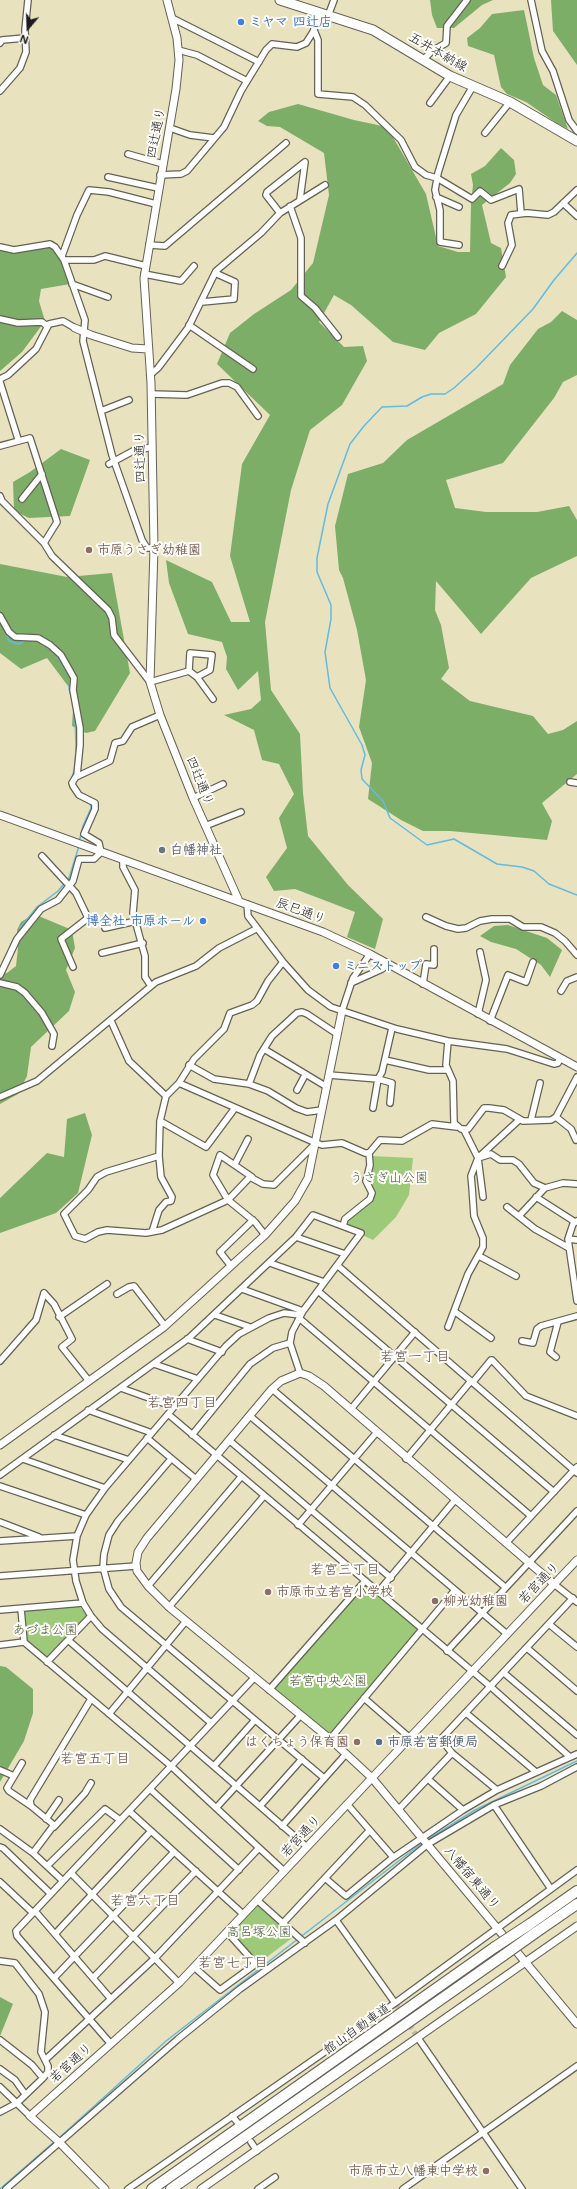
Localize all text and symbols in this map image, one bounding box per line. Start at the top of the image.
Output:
north arrow [8,8,48,48]
place label: ミヤマ 四辻店 [249,14,332,30]
marker: ミヤマ 四辻店 [236,17,246,27]
street label: 五井本納線 [406,29,470,75]
text: N [18,31,30,48]
street label: 四辻通り [143,106,169,160]
street label: 四辻通り [132,431,148,483]
place label: 市原うさぎ幼稚園 [97,542,201,558]
marker: 市原うさぎ幼稚園 [84,545,94,555]
street label: 四辻通り [183,754,217,808]
place label: 白幡神社 [170,842,222,858]
marker: 白幡神社 [157,845,167,855]
street label: 辰巳通り [274,895,328,927]
place label: 博全社 市原ホール [86,913,195,929]
marker: 博全社 市原ホール [198,916,208,926]
place label: ミニストップ [344,958,422,974]
marker: ミニストップ [331,961,341,971]
park label: うさぎ山公園 [350,1170,428,1186]
district label: 若宮一丁目 [380,1349,450,1365]
district label: 若宮四丁目 [147,1395,217,1411]
street label: 若宮通り [515,1559,563,1607]
district label: 若宮三丁目 [310,1562,380,1578]
place label: 市原市立若宮小学校 [276,1584,393,1600]
marker: 市原市立若宮小学校 [263,1587,273,1597]
place label: 柳光幼稚園 [443,1593,508,1609]
marker: 柳光幼稚園 [430,1596,440,1606]
park label: あづま公園 [13,1622,77,1638]
park label: 若宮中央公園 [289,1673,367,1689]
place label: はくちょう保育園 [245,1734,349,1750]
place label: 市原若宮郵便局 [387,1734,478,1750]
marker: はくちょう保育園 [352,1737,362,1747]
marker: 市原若宮郵便局 [374,1737,384,1747]
district label: 若宮五丁目 [60,1751,130,1767]
street label: 若宮通り [278,1812,324,1860]
street label: 八幡宿東通り [441,1843,503,1913]
district label: 若宮六丁目 [110,1893,180,1909]
park label: 高呂塚公園 [227,1924,291,1940]
district label: 若宮七丁目 [198,1955,268,1971]
street label: 館山自動車道 [321,2000,393,2058]
street label: 若宮通り [46,2040,96,2086]
place label: 市原市立八幡東中学校 [348,2163,478,2179]
marker: 市原市立八幡東中学校 [481,2166,491,2176]

